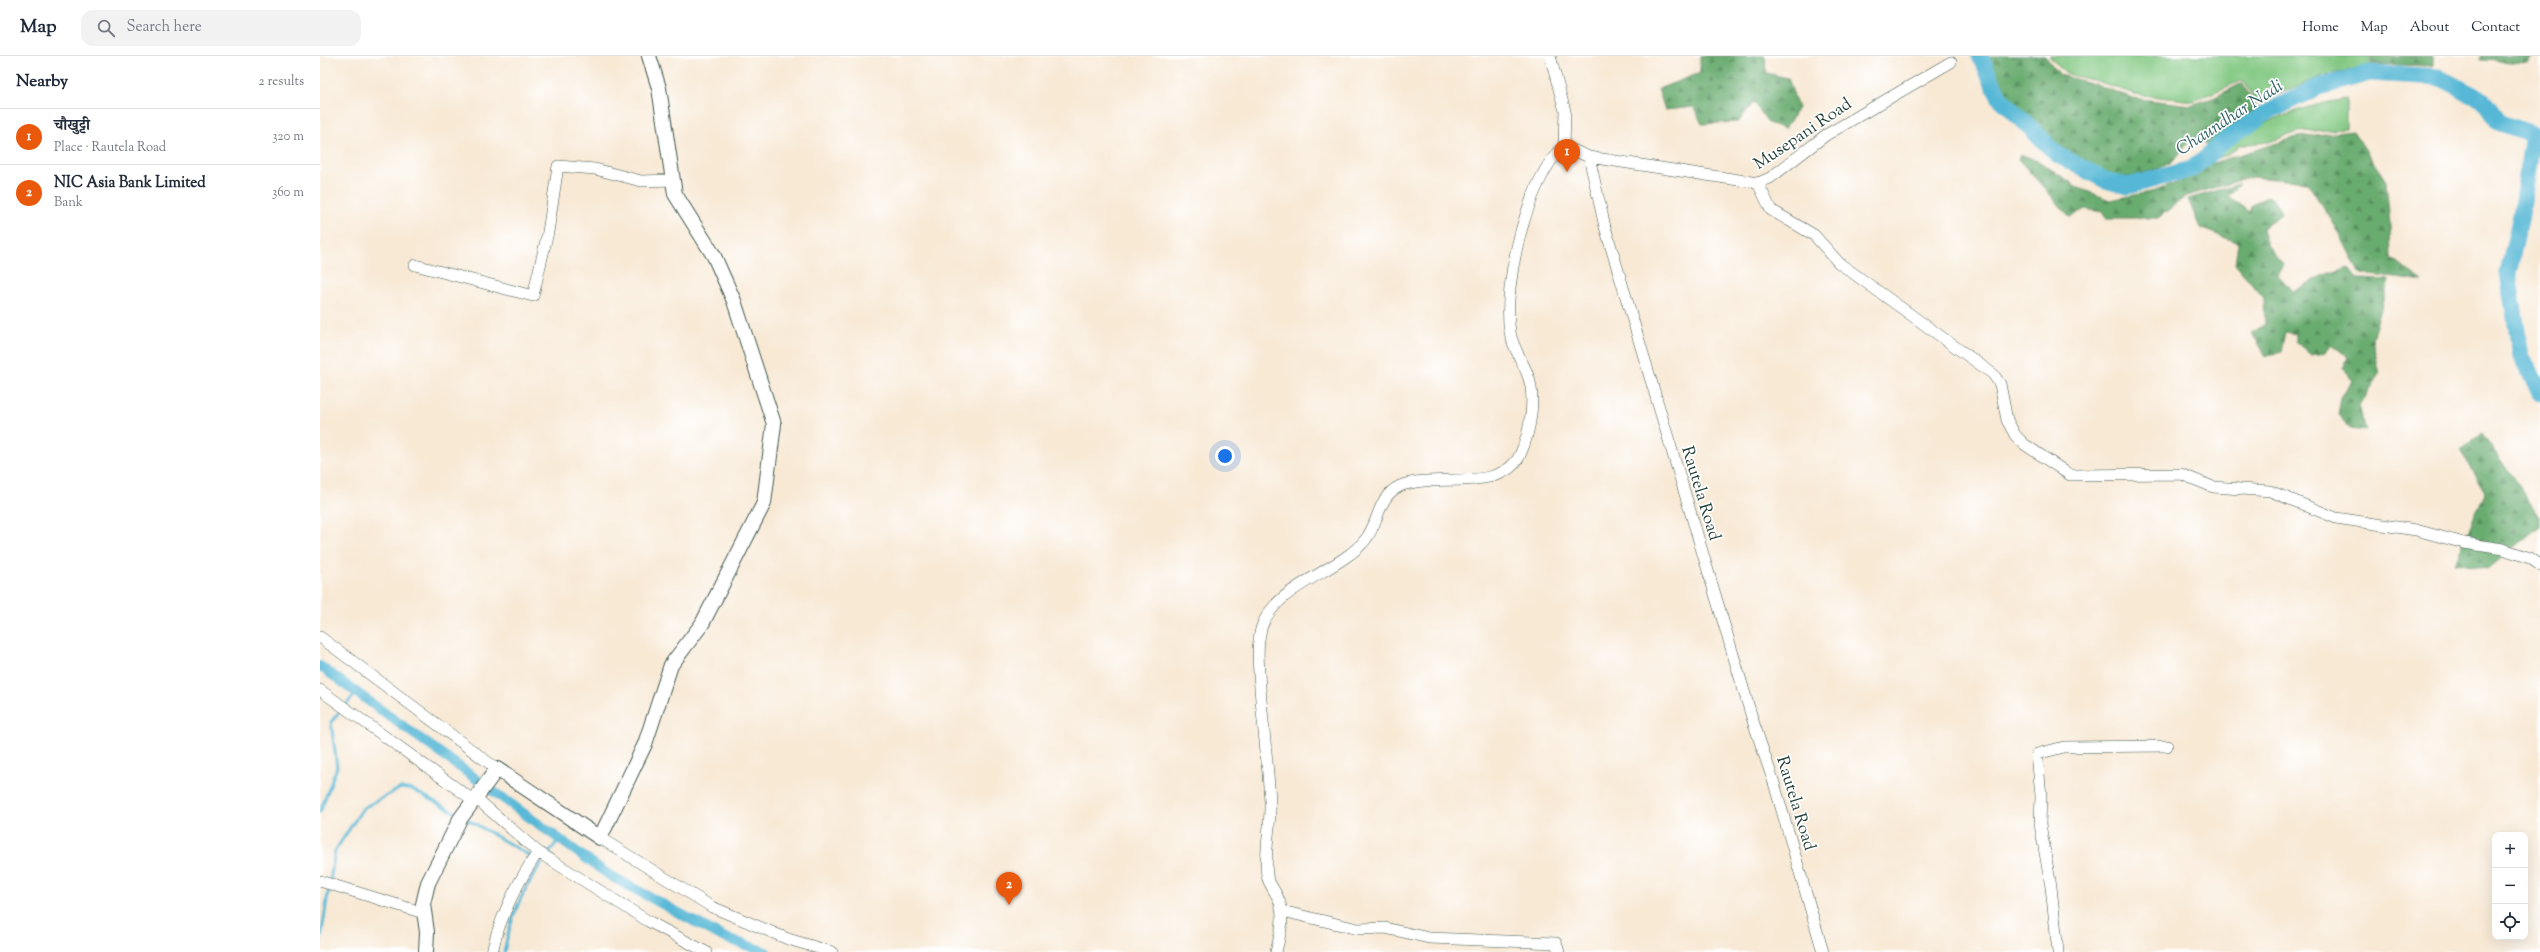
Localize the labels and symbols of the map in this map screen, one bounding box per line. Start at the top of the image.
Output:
water label: Chaundhar Nadi [2171,74,2289,163]
street label: Musepani Road [1749,93,1857,176]
pin: 1 [1554,139,1580,172]
street label: Rautela Road [1674,443,1726,544]
your location [1215,446,1235,466]
street label: Rautela Road [1769,753,1821,854]
pin: 2 [996,872,1022,905]

